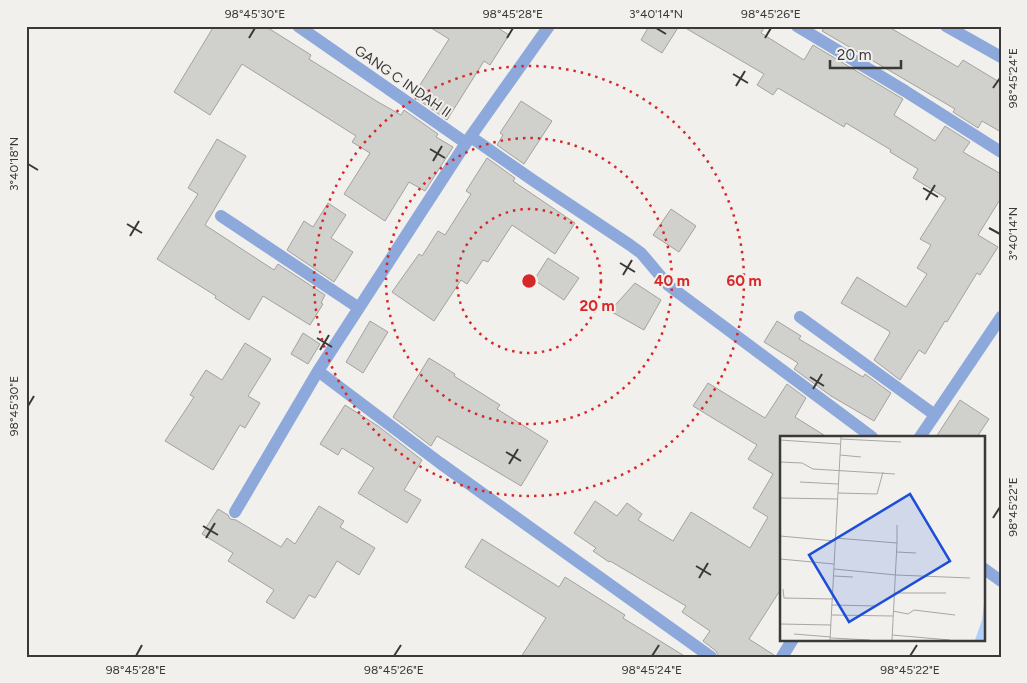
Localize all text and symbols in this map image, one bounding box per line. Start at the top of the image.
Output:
text: 98°45'30"E [225,7,285,21]
text: 98°45'28"E [483,7,543,21]
text: 3°40'14"N [629,7,683,21]
text: 98°45'26"E [741,7,801,21]
scale bar [830,38,901,70]
street label: GANG C INDAH II [351,42,454,121]
text: 20 m [837,46,871,64]
text: 98°45'24"E [1006,48,1020,108]
text: 3°40'18"N [7,137,21,191]
text: 3°40'14"N [1006,207,1020,261]
centre of rings [520,272,538,290]
text: 40 m [654,272,690,290]
text: 60 m [726,272,762,290]
text: 20 m [579,297,615,315]
text: 98°45'30"E [7,376,21,436]
inset map [780,436,984,640]
text: 98°45'22"E [1006,477,1020,537]
text: 98°45'28"E [106,663,166,677]
text: 98°45'26"E [364,663,424,677]
text: 98°45'24"E [622,663,682,677]
text: 98°45'22"E [880,663,940,677]

